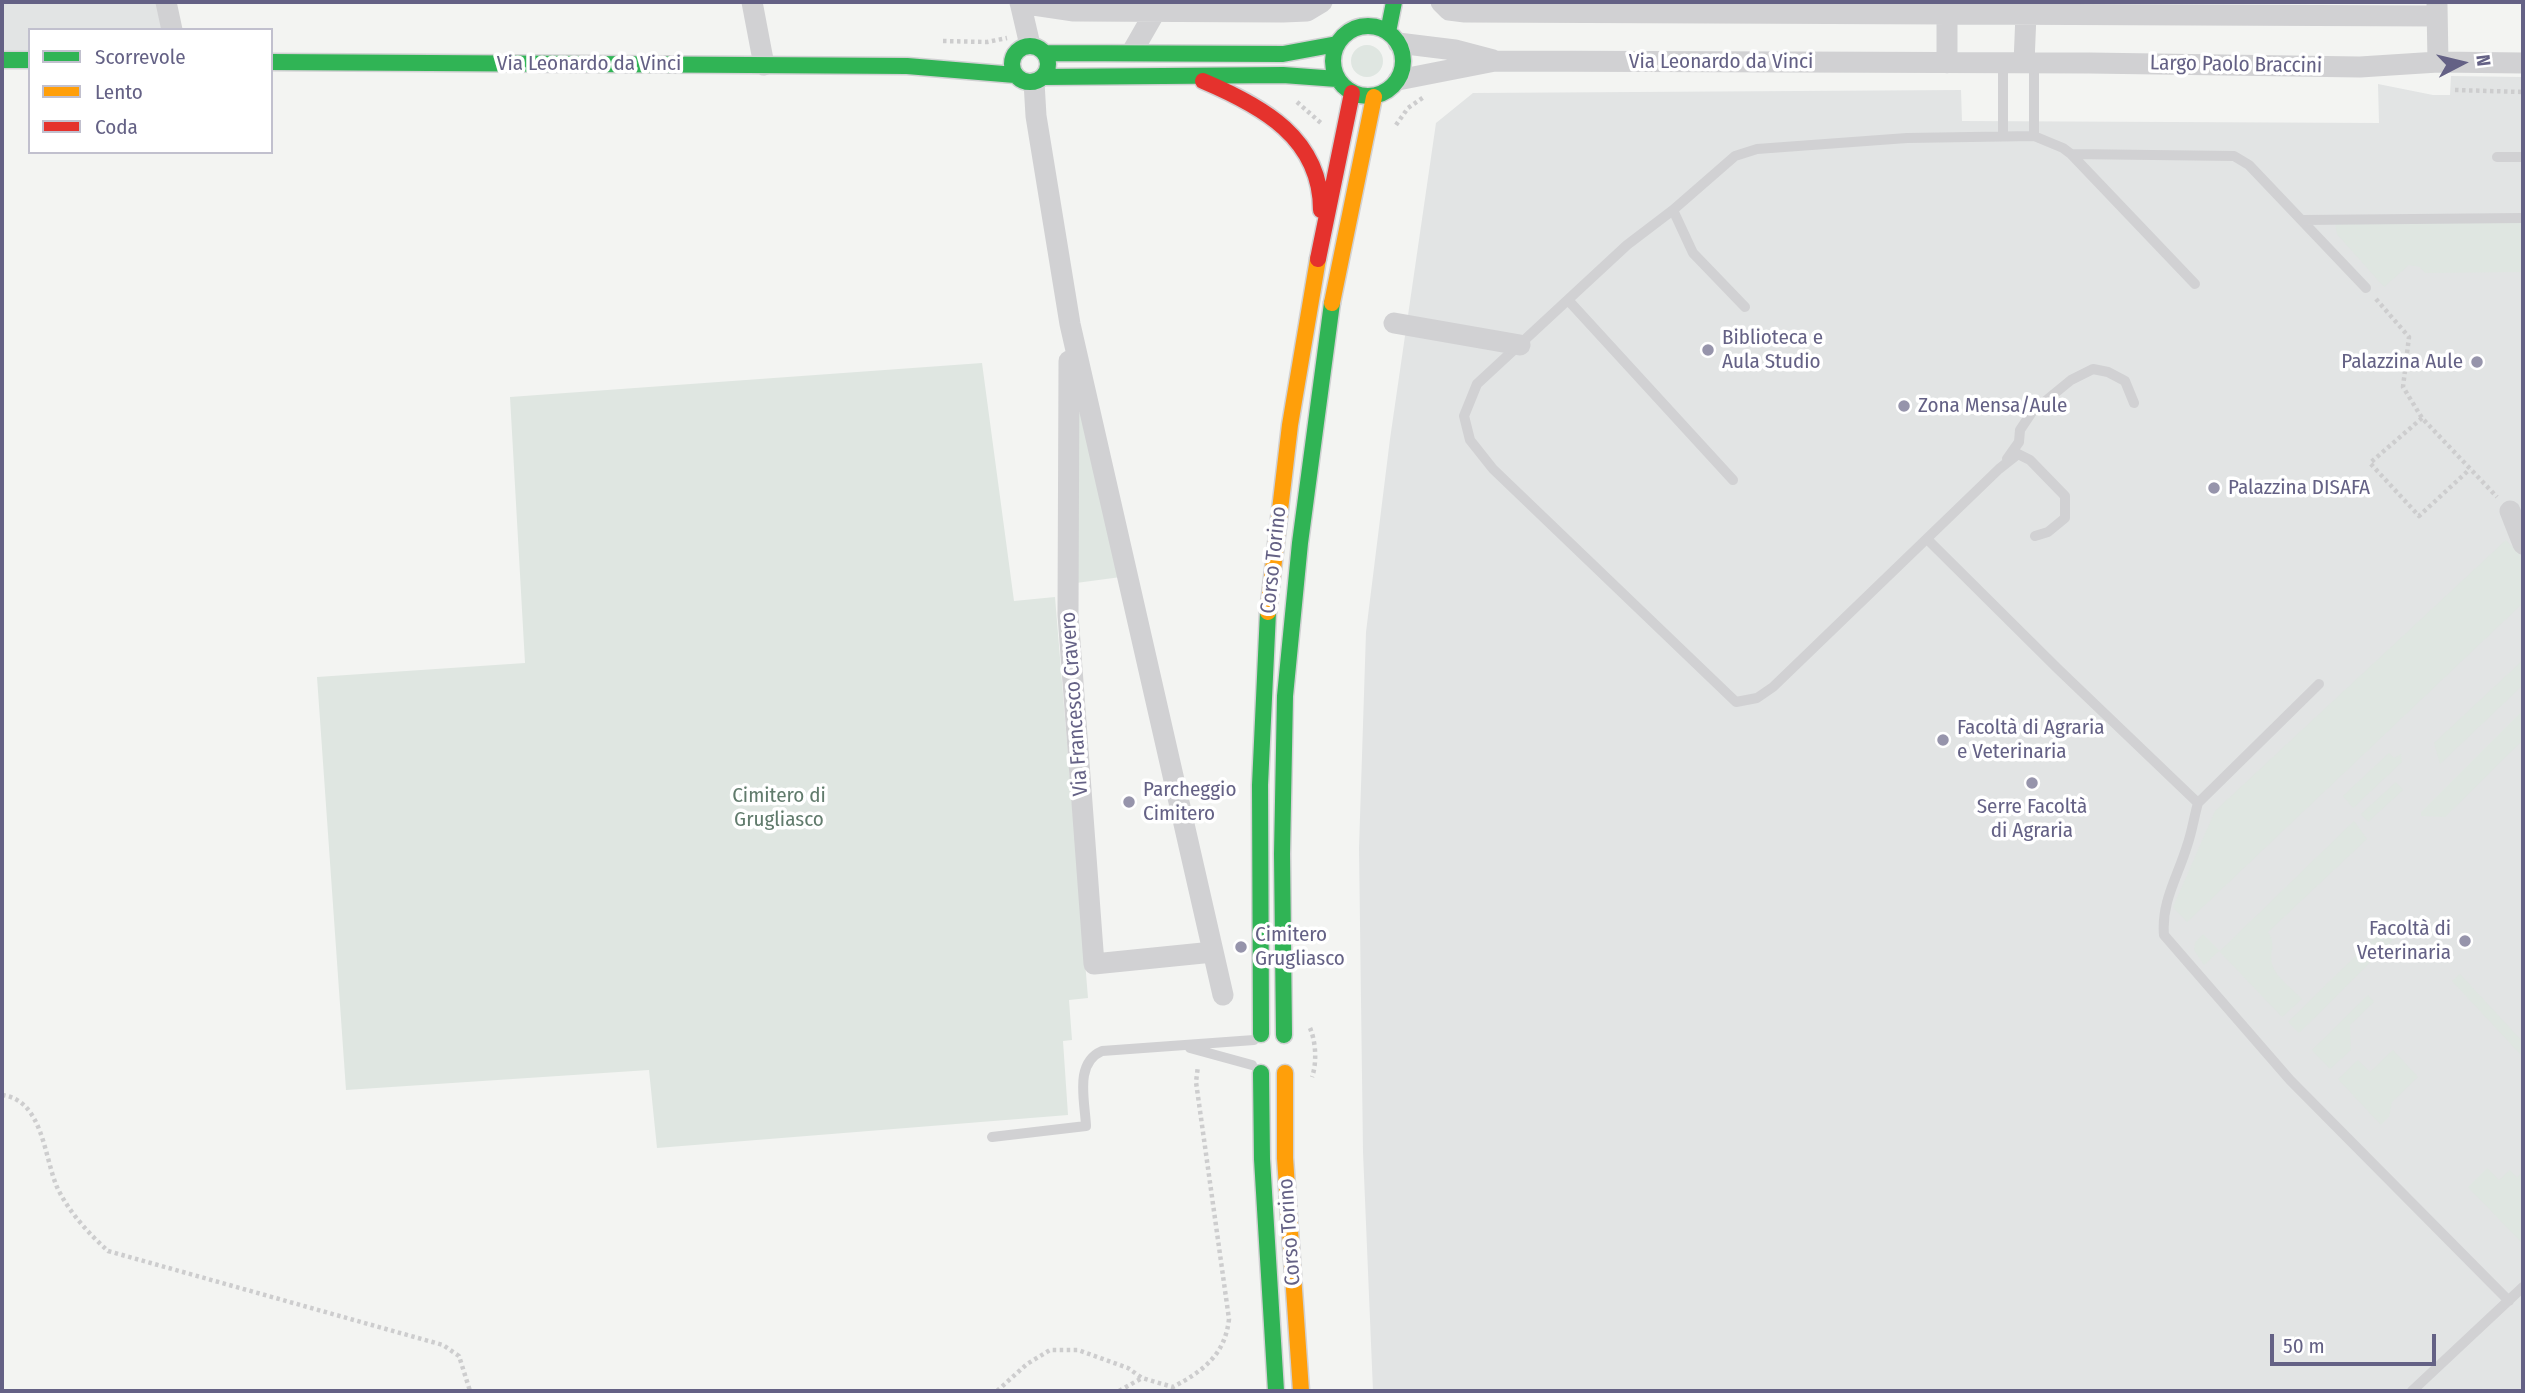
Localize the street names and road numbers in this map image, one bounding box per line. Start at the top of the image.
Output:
street label: Via Leonardo da Vinci [1629,49,1813,75]
street label: Via Leonardo da Vinci [497,51,681,77]
street label: Largo Paolo Braccini [2150,51,2322,79]
street label: Corso Torino [1256,505,1292,615]
street label: Via Francesco Cravero [1056,611,1094,797]
street label: Corso Torino [1274,1177,1306,1287]

